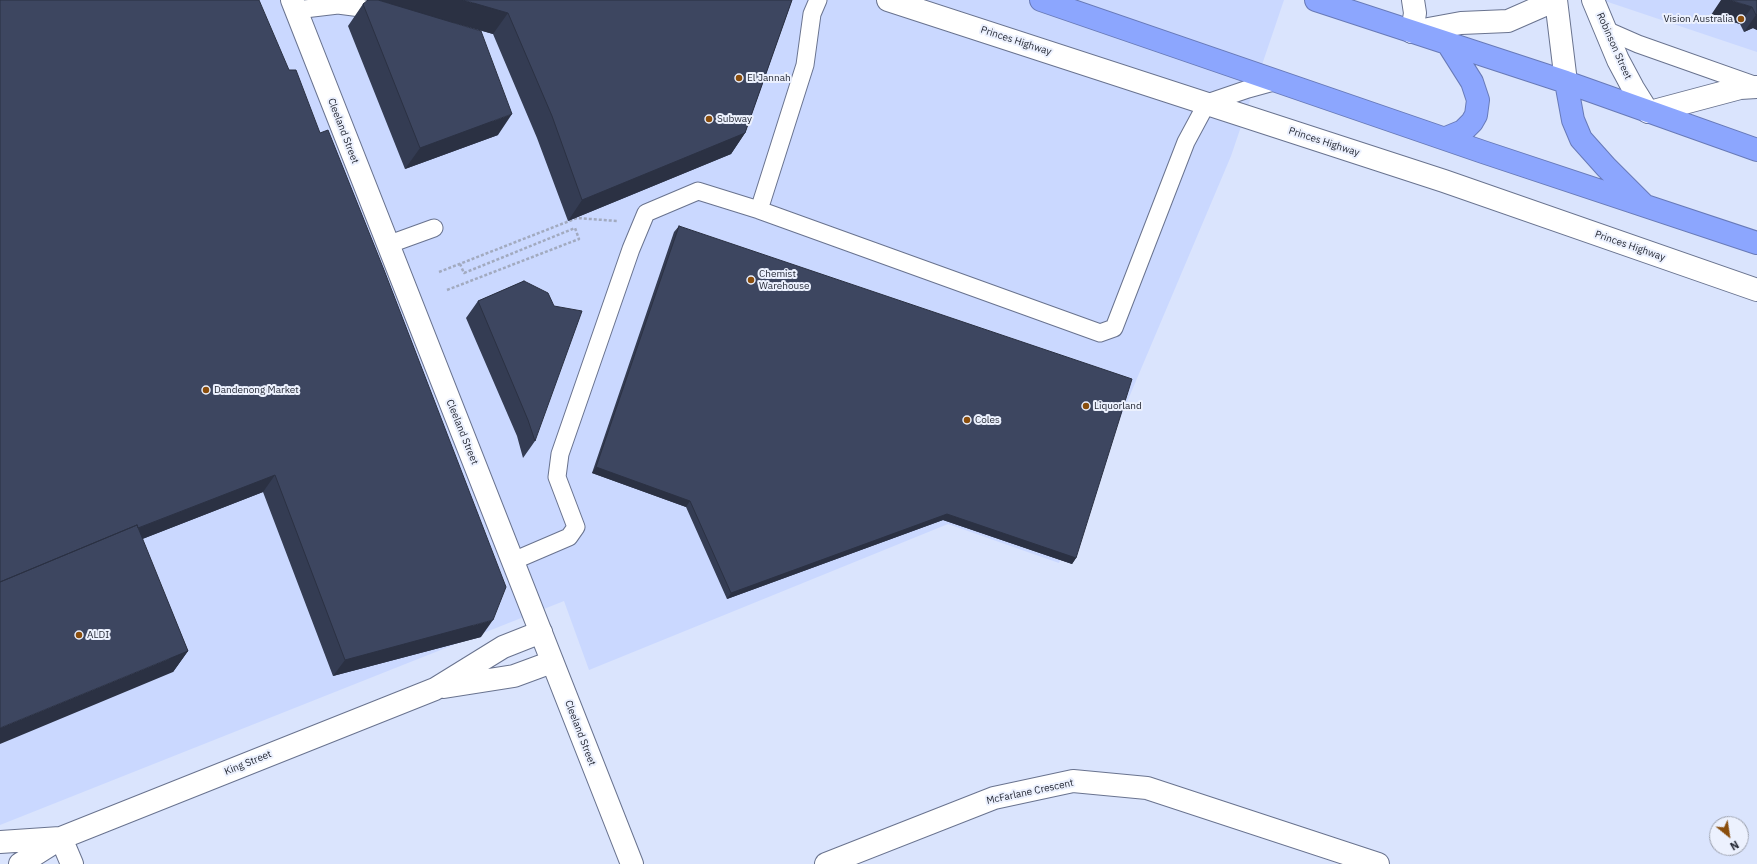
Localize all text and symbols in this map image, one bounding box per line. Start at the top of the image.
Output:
street label: Robinson Street [1594,11,1634,81]
place label: Vision Australia [1663,13,1733,25]
marker: Vision Australia [1736,14,1746,24]
street label: Princes Highway [979,24,1053,58]
place label: El Jannah [747,72,791,84]
marker: El Jannah [734,73,744,83]
street label: Cleeland Street [325,97,361,165]
place label: Subway [717,113,752,125]
marker: Subway [704,114,714,124]
street label: Princes Highway [1287,125,1361,159]
street label: Princes Highway [1593,228,1667,264]
place label: Chemist Warehouse [759,268,810,292]
marker: Chemist Warehouse [746,275,756,285]
place label: Dandenong Market [214,384,299,396]
marker: Dandenong Market [201,385,211,395]
street label: Cleeland Street [443,398,481,466]
place label: Liquorland [1094,400,1142,412]
marker: Liquorland [1081,401,1091,411]
place label: Coles [975,414,1000,426]
marker: Coles [962,415,972,425]
place label: ALDI [87,629,109,641]
marker: ALDI [74,630,84,640]
street label: Cleeland Street [562,699,598,767]
street label: King Street [223,748,273,778]
street label: McFarlane Crescent [985,777,1075,807]
north arrow [1709,816,1749,856]
text: N [1728,837,1741,854]

